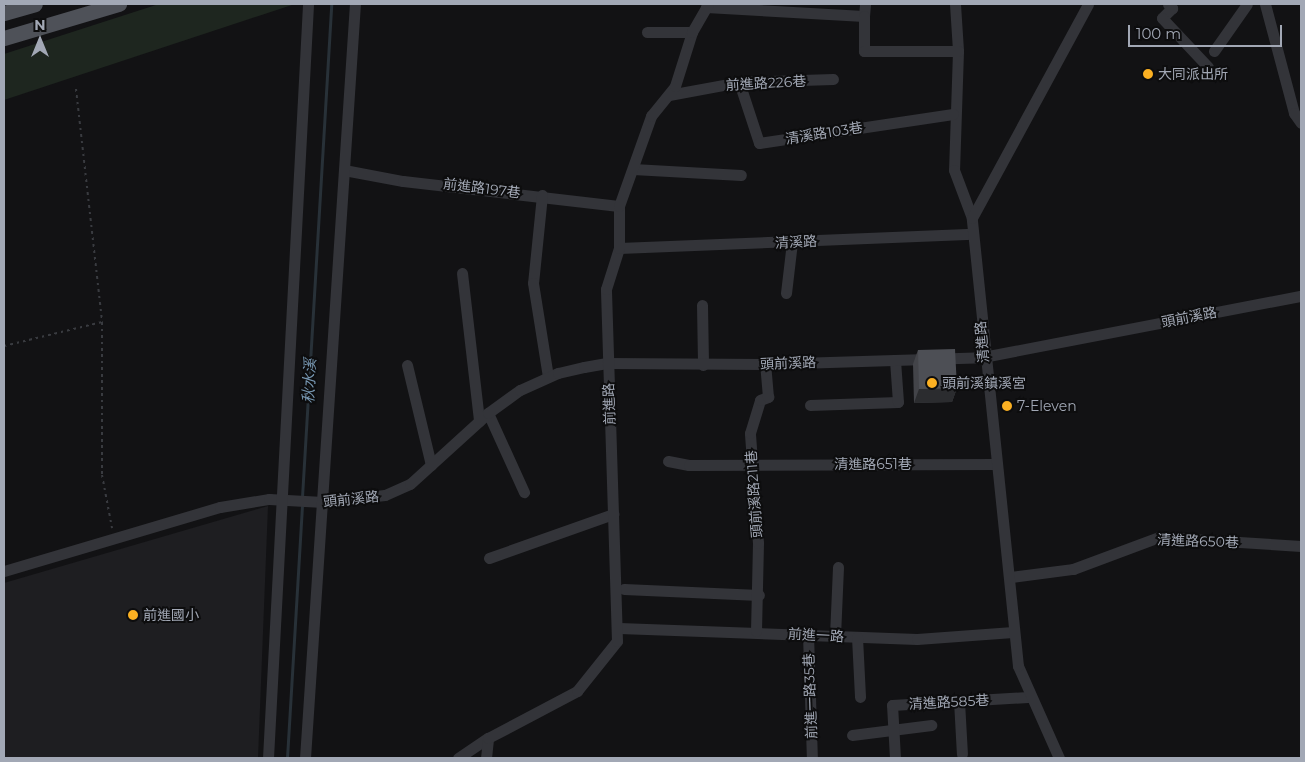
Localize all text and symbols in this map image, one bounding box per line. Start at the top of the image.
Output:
north arrow [15,15,65,65]
scale bar [1130,15,1284,47]
text: N [34,16,46,34]
text: 100 m [1136,24,1181,43]
place label: 大同派出所 [1158,66,1228,82]
marker: 大同派出所 [1142,68,1154,80]
street label: 前進路226巷 [725,73,807,93]
street label: 清溪路103巷 [784,119,864,147]
street label: 前進路197巷 [442,175,522,201]
street label: 清溪路 [775,233,817,251]
street label: 頭前溪路 [1160,303,1218,331]
street label: 清進路 [972,320,992,364]
street label: 頭前溪路 [760,354,816,372]
water label: 秋水溪 [299,358,319,404]
place label: 頭前溪鎮溪宮 [942,375,1026,391]
marker: 頭前溪鎮溪宮 [926,377,938,389]
street label: 前進路 [600,383,618,425]
place label: 7-Eleven [1017,398,1077,414]
marker: 7-Eleven [1001,400,1013,412]
street label: 頭前溪路211巷 [743,449,765,539]
street label: 清進路651巷 [834,456,912,472]
street label: 頭前溪路 [322,488,380,510]
street label: 清進路650巷 [1157,531,1239,551]
place label: 前進國小 [143,607,199,623]
marker: 前進國小 [127,609,139,621]
street label: 前進一路 [788,625,844,645]
street label: 前進一路35巷 [800,653,820,739]
street label: 清進路585巷 [908,691,990,713]

